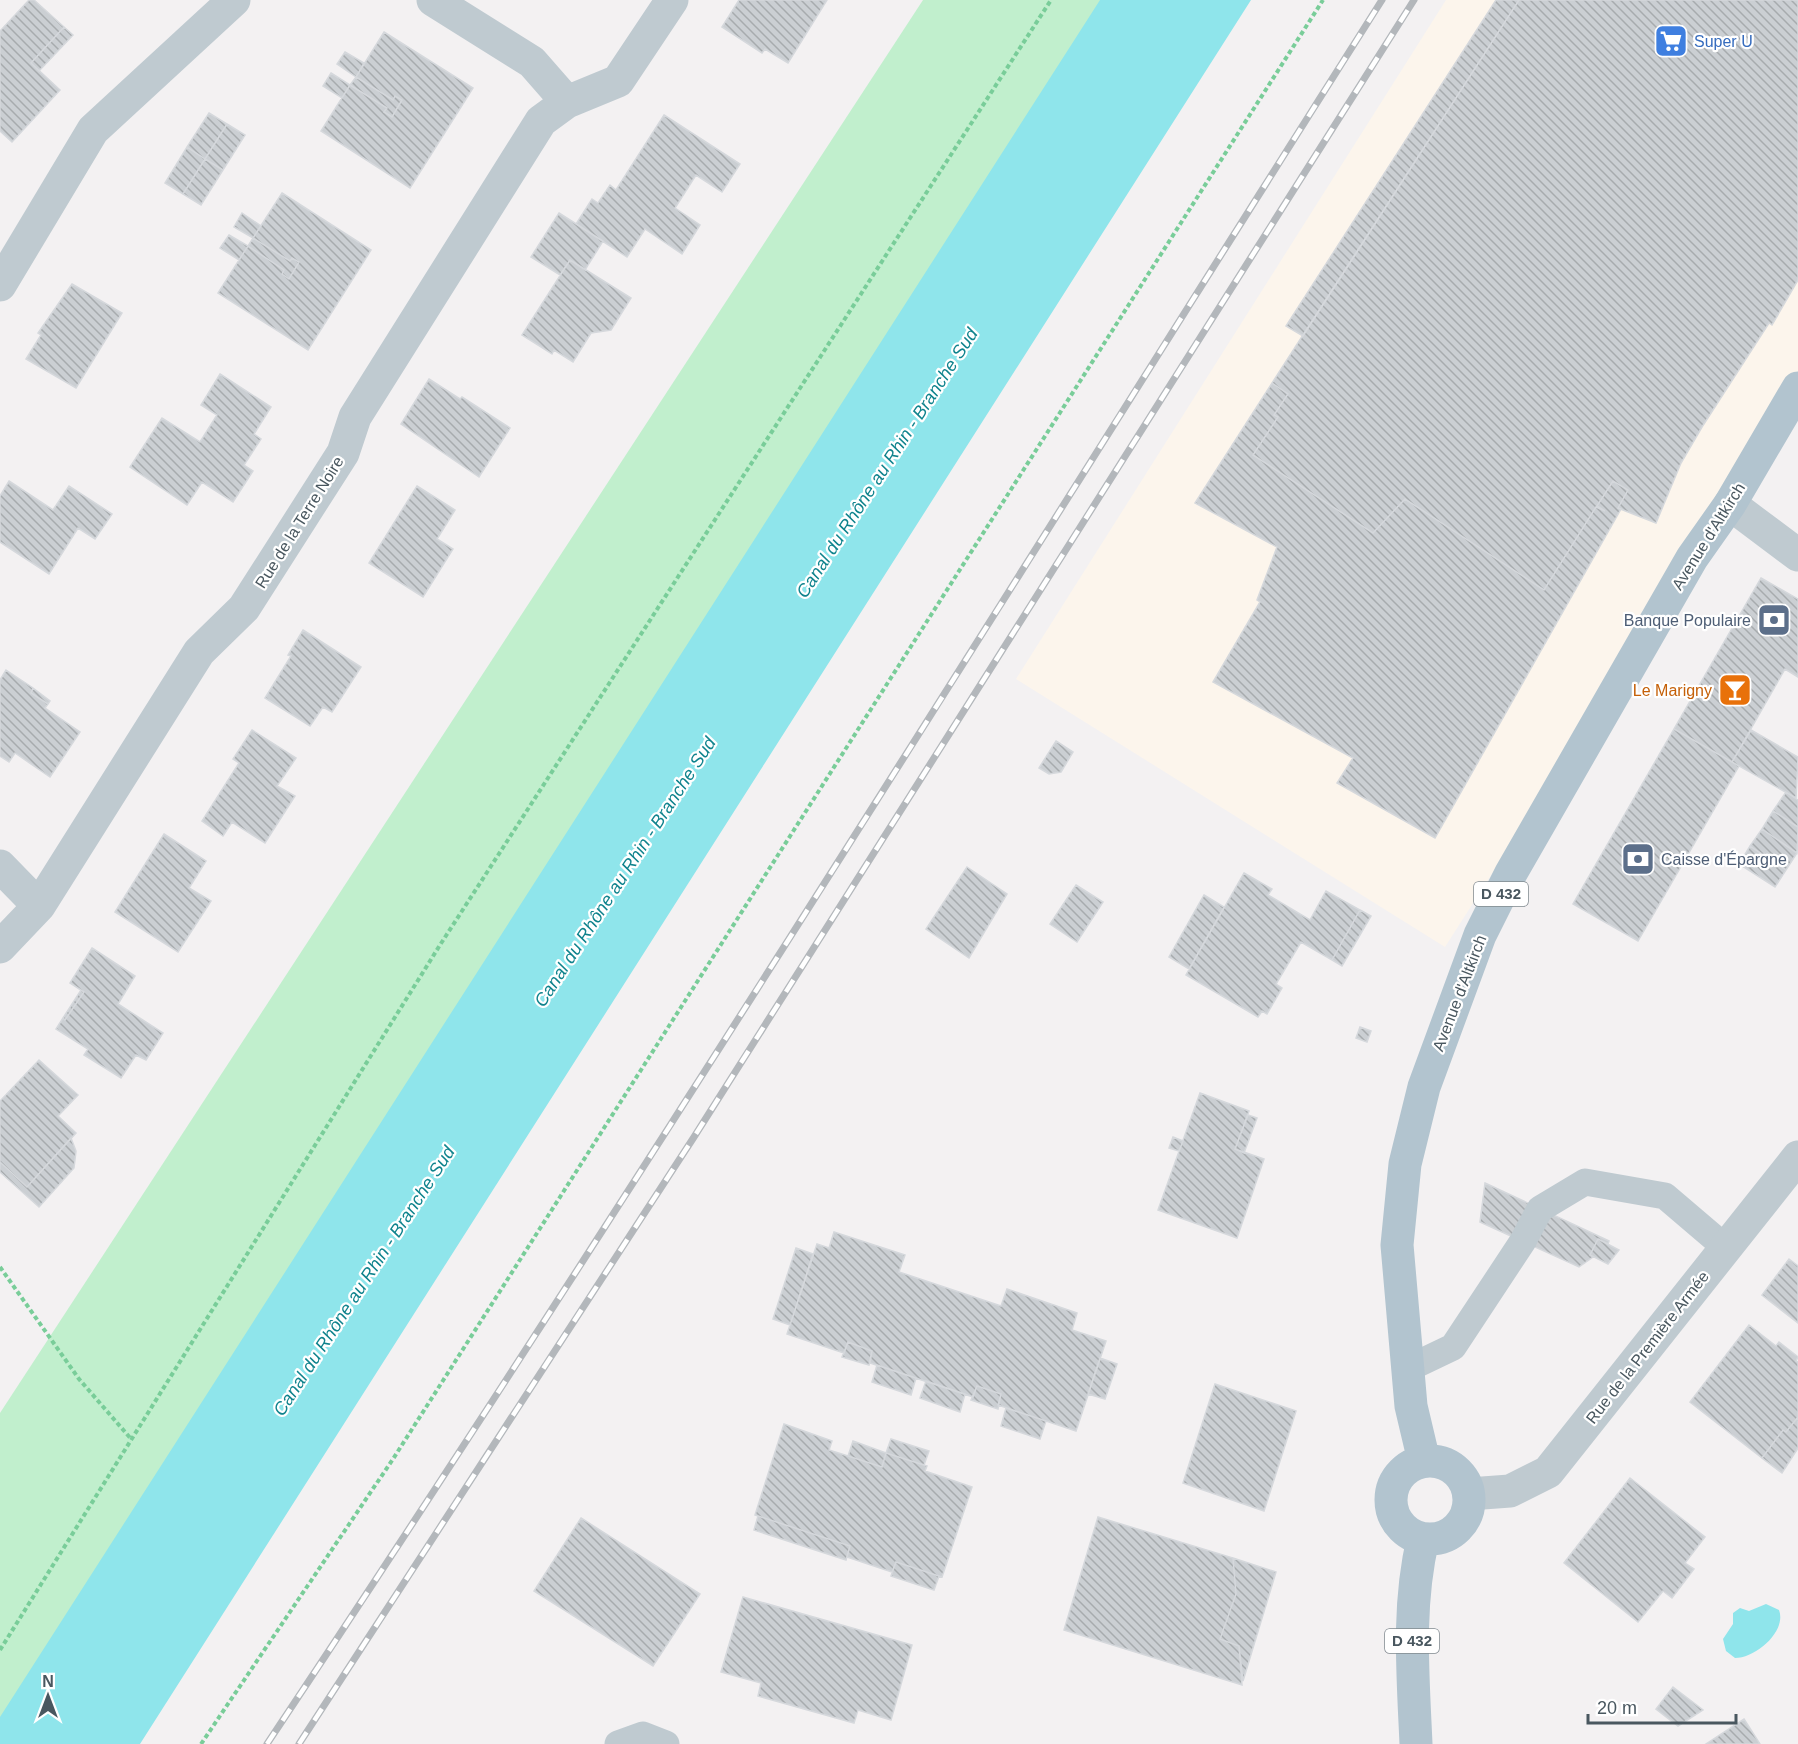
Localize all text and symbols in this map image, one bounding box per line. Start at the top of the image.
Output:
supermarket icon: Super U [1653,23,1689,59]
place label: Super U [1694,33,1753,50]
water label: Canal du Rhône au Rhin - Branche Sud [792,324,982,601]
street label: Rue de la Terre Noire [252,453,347,591]
street label: Avenue d'Altkirch [1669,480,1748,593]
bank icon: Banque Populaire [1756,602,1792,638]
place label: Banque Populaire [1624,612,1751,629]
bar icon: Le Marigny [1717,672,1753,708]
place label: Le Marigny [1633,682,1712,699]
water label: Canal du Rhône au Rhin - Branche Sud [530,733,720,1010]
bank icon: Caisse d'Épargne [1620,841,1656,877]
place label: Caisse d'Épargne [1661,850,1787,868]
road number: D 432 [1474,882,1528,906]
street label: Avenue d'Altkirch [1430,933,1489,1054]
water label: Canal du Rhône au Rhin - Branche Sud [269,1142,459,1419]
street label: Rue de la Première Armée [1583,1268,1712,1427]
road number: D 432 [1385,1629,1439,1653]
north arrow [18,1666,78,1726]
text: N [42,1673,54,1690]
scale bar [1588,1687,1736,1725]
text: 20 m [1597,1698,1637,1718]

